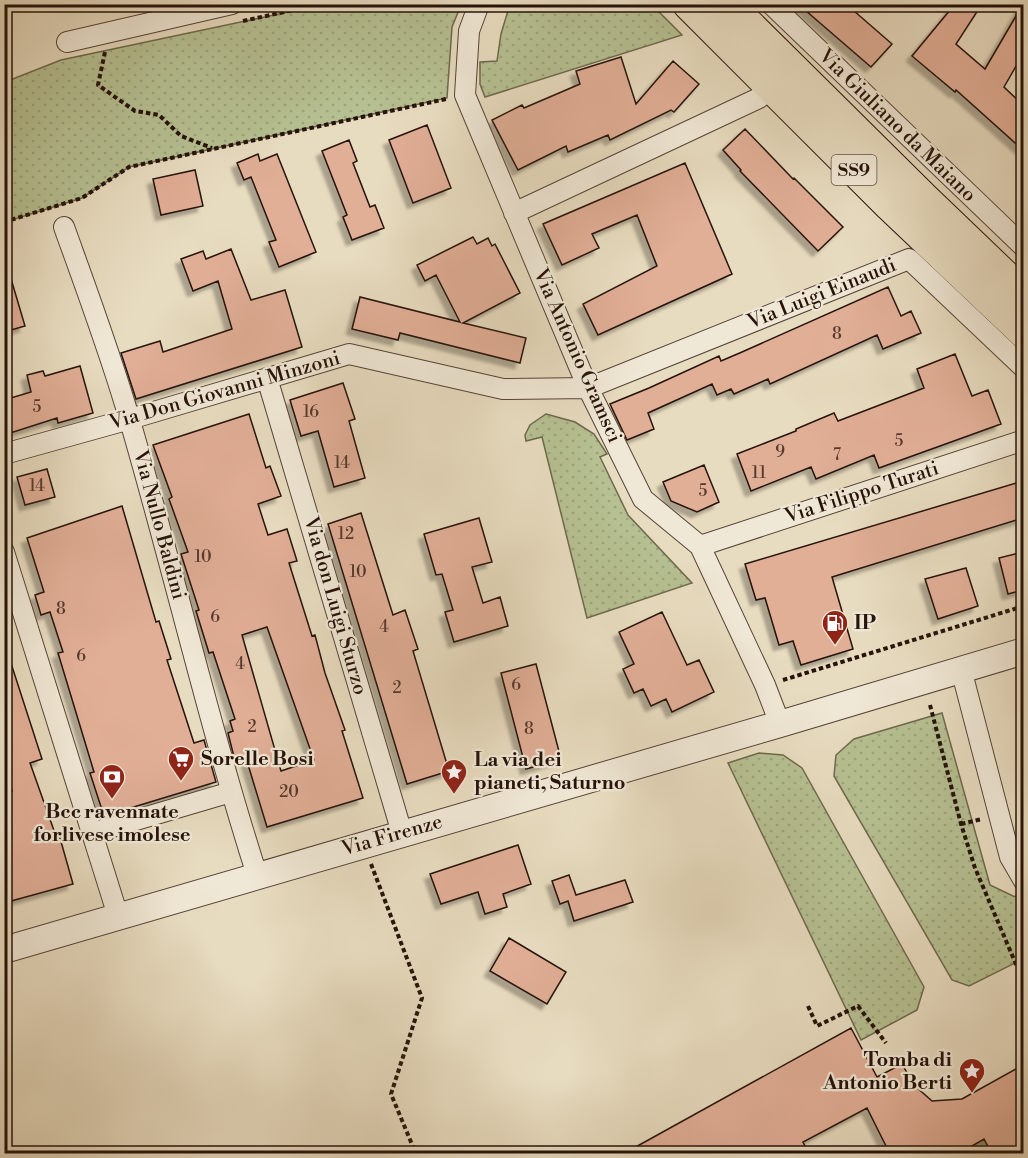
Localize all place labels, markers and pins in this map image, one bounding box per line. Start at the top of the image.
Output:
fuel station icon: IP [820,608,850,646]
place label: IP [854,611,876,636]
supermarket icon: Sorelle Bosi [166,744,196,782]
place label: Sorelle Bosi [201,747,314,772]
place label: La via dei pianeti, Saturno [474,748,625,796]
place icon: La via dei pianeti, Saturno [439,757,469,795]
bank icon: Bcc ravennate forlivese imolese [97,762,127,800]
place label: Bcc ravennate forlivese imolese [33,800,191,848]
place label: Tomba di Antonio Berti [822,1048,953,1096]
place icon: Tomba di Antonio Berti [957,1056,987,1094]

